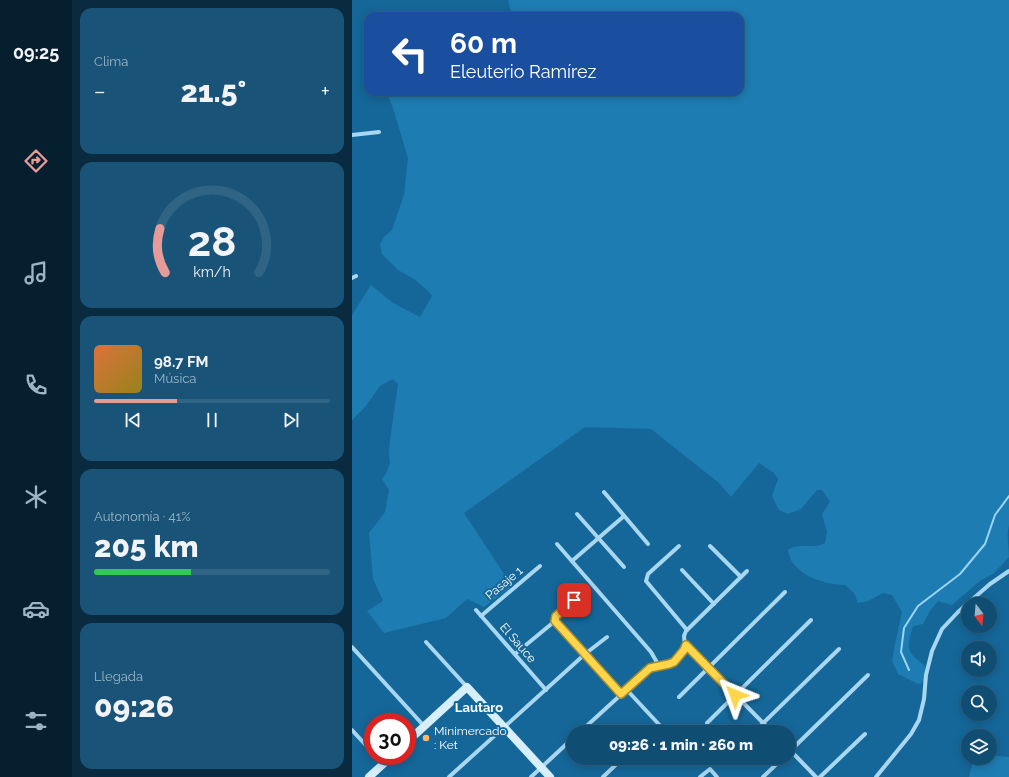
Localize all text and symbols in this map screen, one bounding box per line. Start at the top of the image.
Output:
text: 60 m [450,27,517,60]
icon: left [384,28,436,80]
text: 09:25 [13,42,59,63]
text: Clima [94,54,128,69]
text: Eleuterio Ramírez [450,61,596,82]
text: 21.5° [181,74,246,109]
text: − [94,78,106,104]
text: + [321,78,330,104]
icon: directions [22,147,50,175]
text: 28 [188,216,236,265]
icon: music [22,259,50,287]
text: km/h [193,263,231,279]
text: 98.7 FM [154,353,209,371]
icon: phone [22,371,50,399]
text: Música [154,371,196,386]
icon: previous [122,409,144,431]
icon: pause [201,409,223,431]
icon: next [280,409,302,431]
icon: climate [22,483,50,511]
text: Autonomía · 41% [94,509,191,524]
text: 205 km [94,529,199,564]
street label: Pasaje 1 [483,563,525,603]
pin [557,583,591,617]
icon: arrive [563,589,585,611]
icon: car [22,595,50,623]
north arrow [961,597,997,633]
map controls [961,597,997,765]
street label: El Sauce [497,620,539,666]
button: sound [961,641,997,677]
text: Llegada [94,669,143,684]
position arrow [714,674,756,716]
button: search [961,685,997,721]
text: 09:26 [94,689,174,724]
district label: Lautaro [455,700,503,715]
icon: filters [22,707,50,735]
speed limit sign: 30 [364,713,416,765]
place label: Minimercado : Ket [434,724,507,752]
button: layers [961,729,997,765]
marker: Minimercado : Ket [421,733,431,743]
text: 09:26 · 1 min · 260 m [609,736,753,754]

